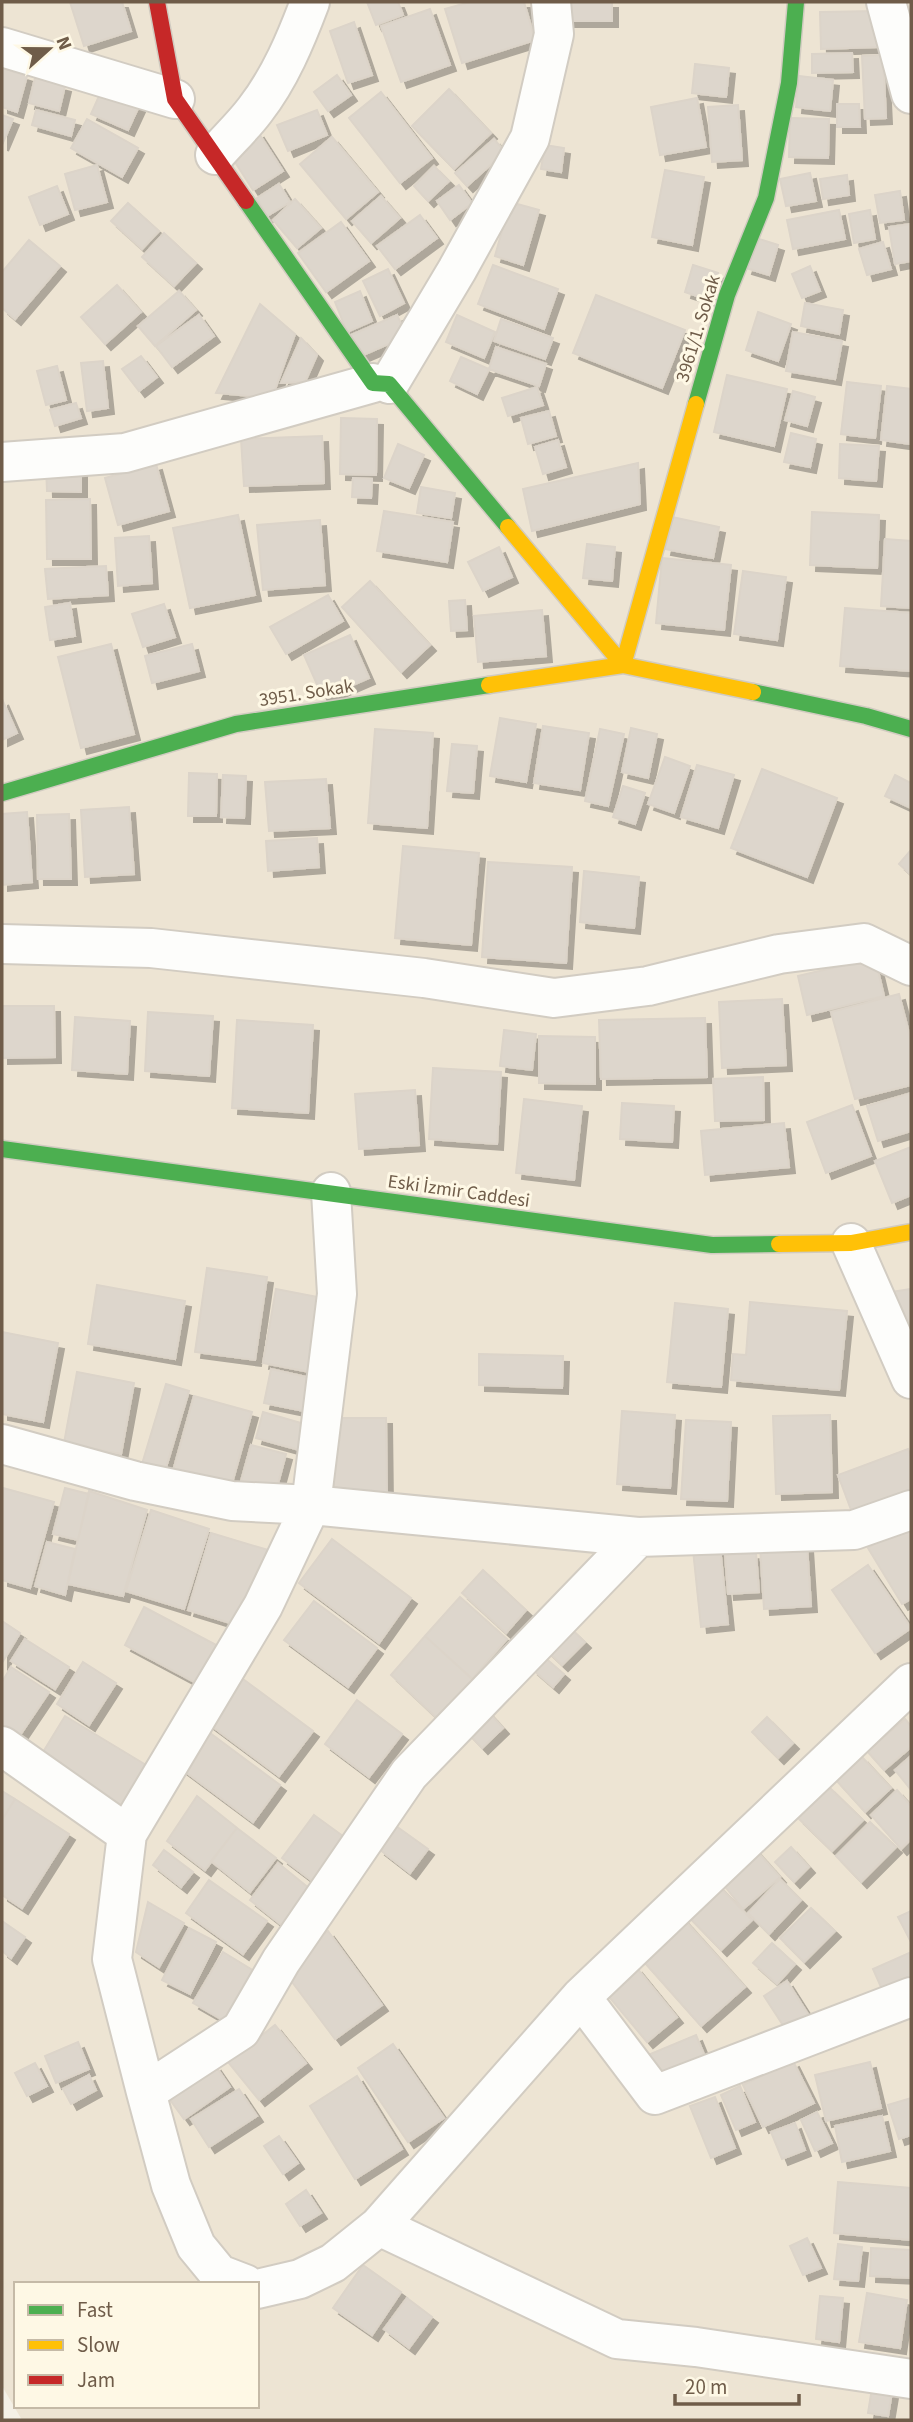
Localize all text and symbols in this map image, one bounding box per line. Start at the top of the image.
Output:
north arrow [14,14,84,84]
text: N [49,33,78,54]
street label: 3961/1. Sokak [669,271,728,385]
street label: 3951. Sokak [257,673,356,714]
street label: Eski İzmir Caddesi [386,1168,532,1215]
legend [14,2282,259,2408]
text: Fast [77,2295,113,2325]
text: Slow [77,2330,120,2360]
scale bar [675,2362,799,2406]
text: Jam [77,2365,115,2395]
text: 20 m [685,2372,727,2402]

